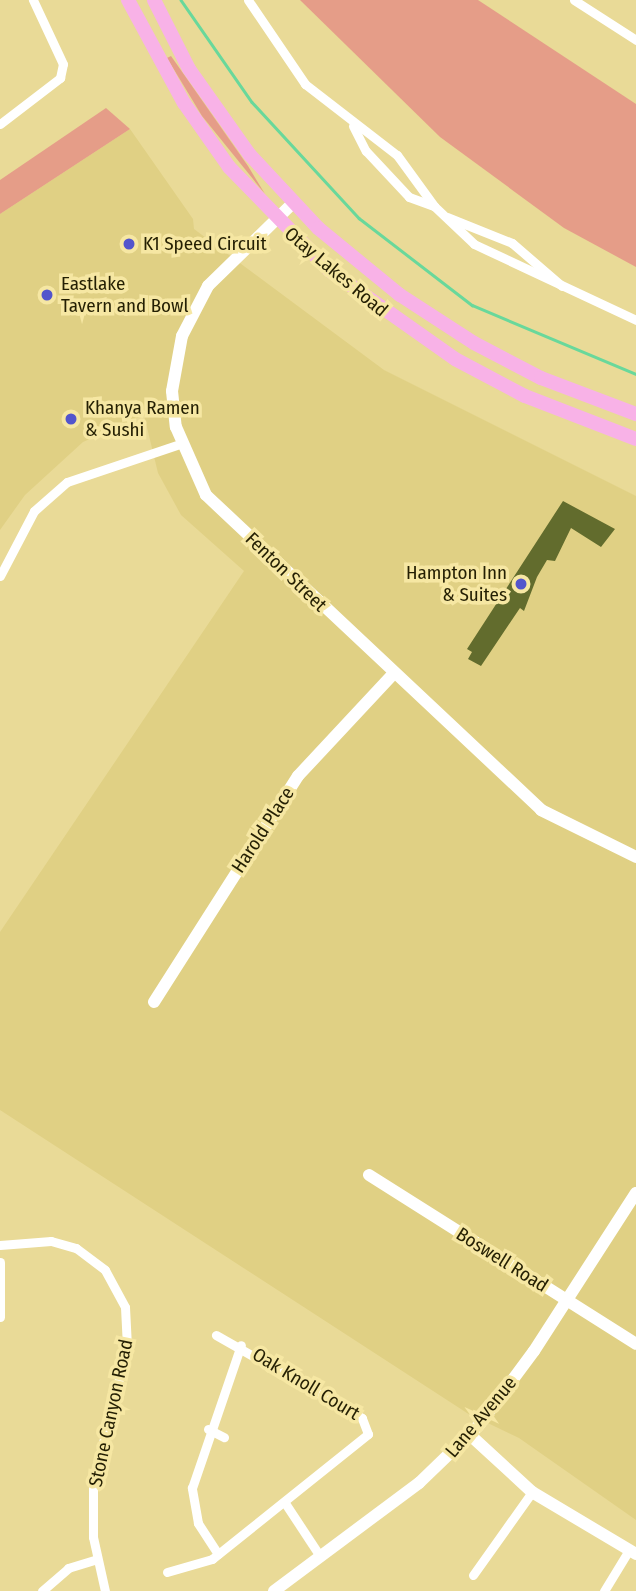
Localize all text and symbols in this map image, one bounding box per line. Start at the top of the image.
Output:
street label: Otay Lakes Road [280,222,392,322]
place label: K1 Speed Circuit [143,233,267,255]
marker: K1 Speed Circuit [121,236,137,252]
place label: Eastlake Tavern and Bowl [61,273,189,317]
marker: Eastlake Tavern and Bowl [39,287,55,303]
place label: Khanya Ramen & Sushi [85,397,200,441]
marker: Khanya Ramen & Sushi [63,411,79,427]
street label: Fenton Street [241,528,331,616]
place label: Hampton Inn & Suites [406,562,507,606]
marker: Hampton Inn & Suites [513,576,529,592]
street label: Harold Place [227,783,299,877]
street label: Boswell Road [452,1223,552,1297]
street label: Stone Canyon Road [84,1337,138,1489]
street label: Oak Knoll Court [248,1343,364,1425]
street label: Lane Avenue [441,1372,521,1462]

